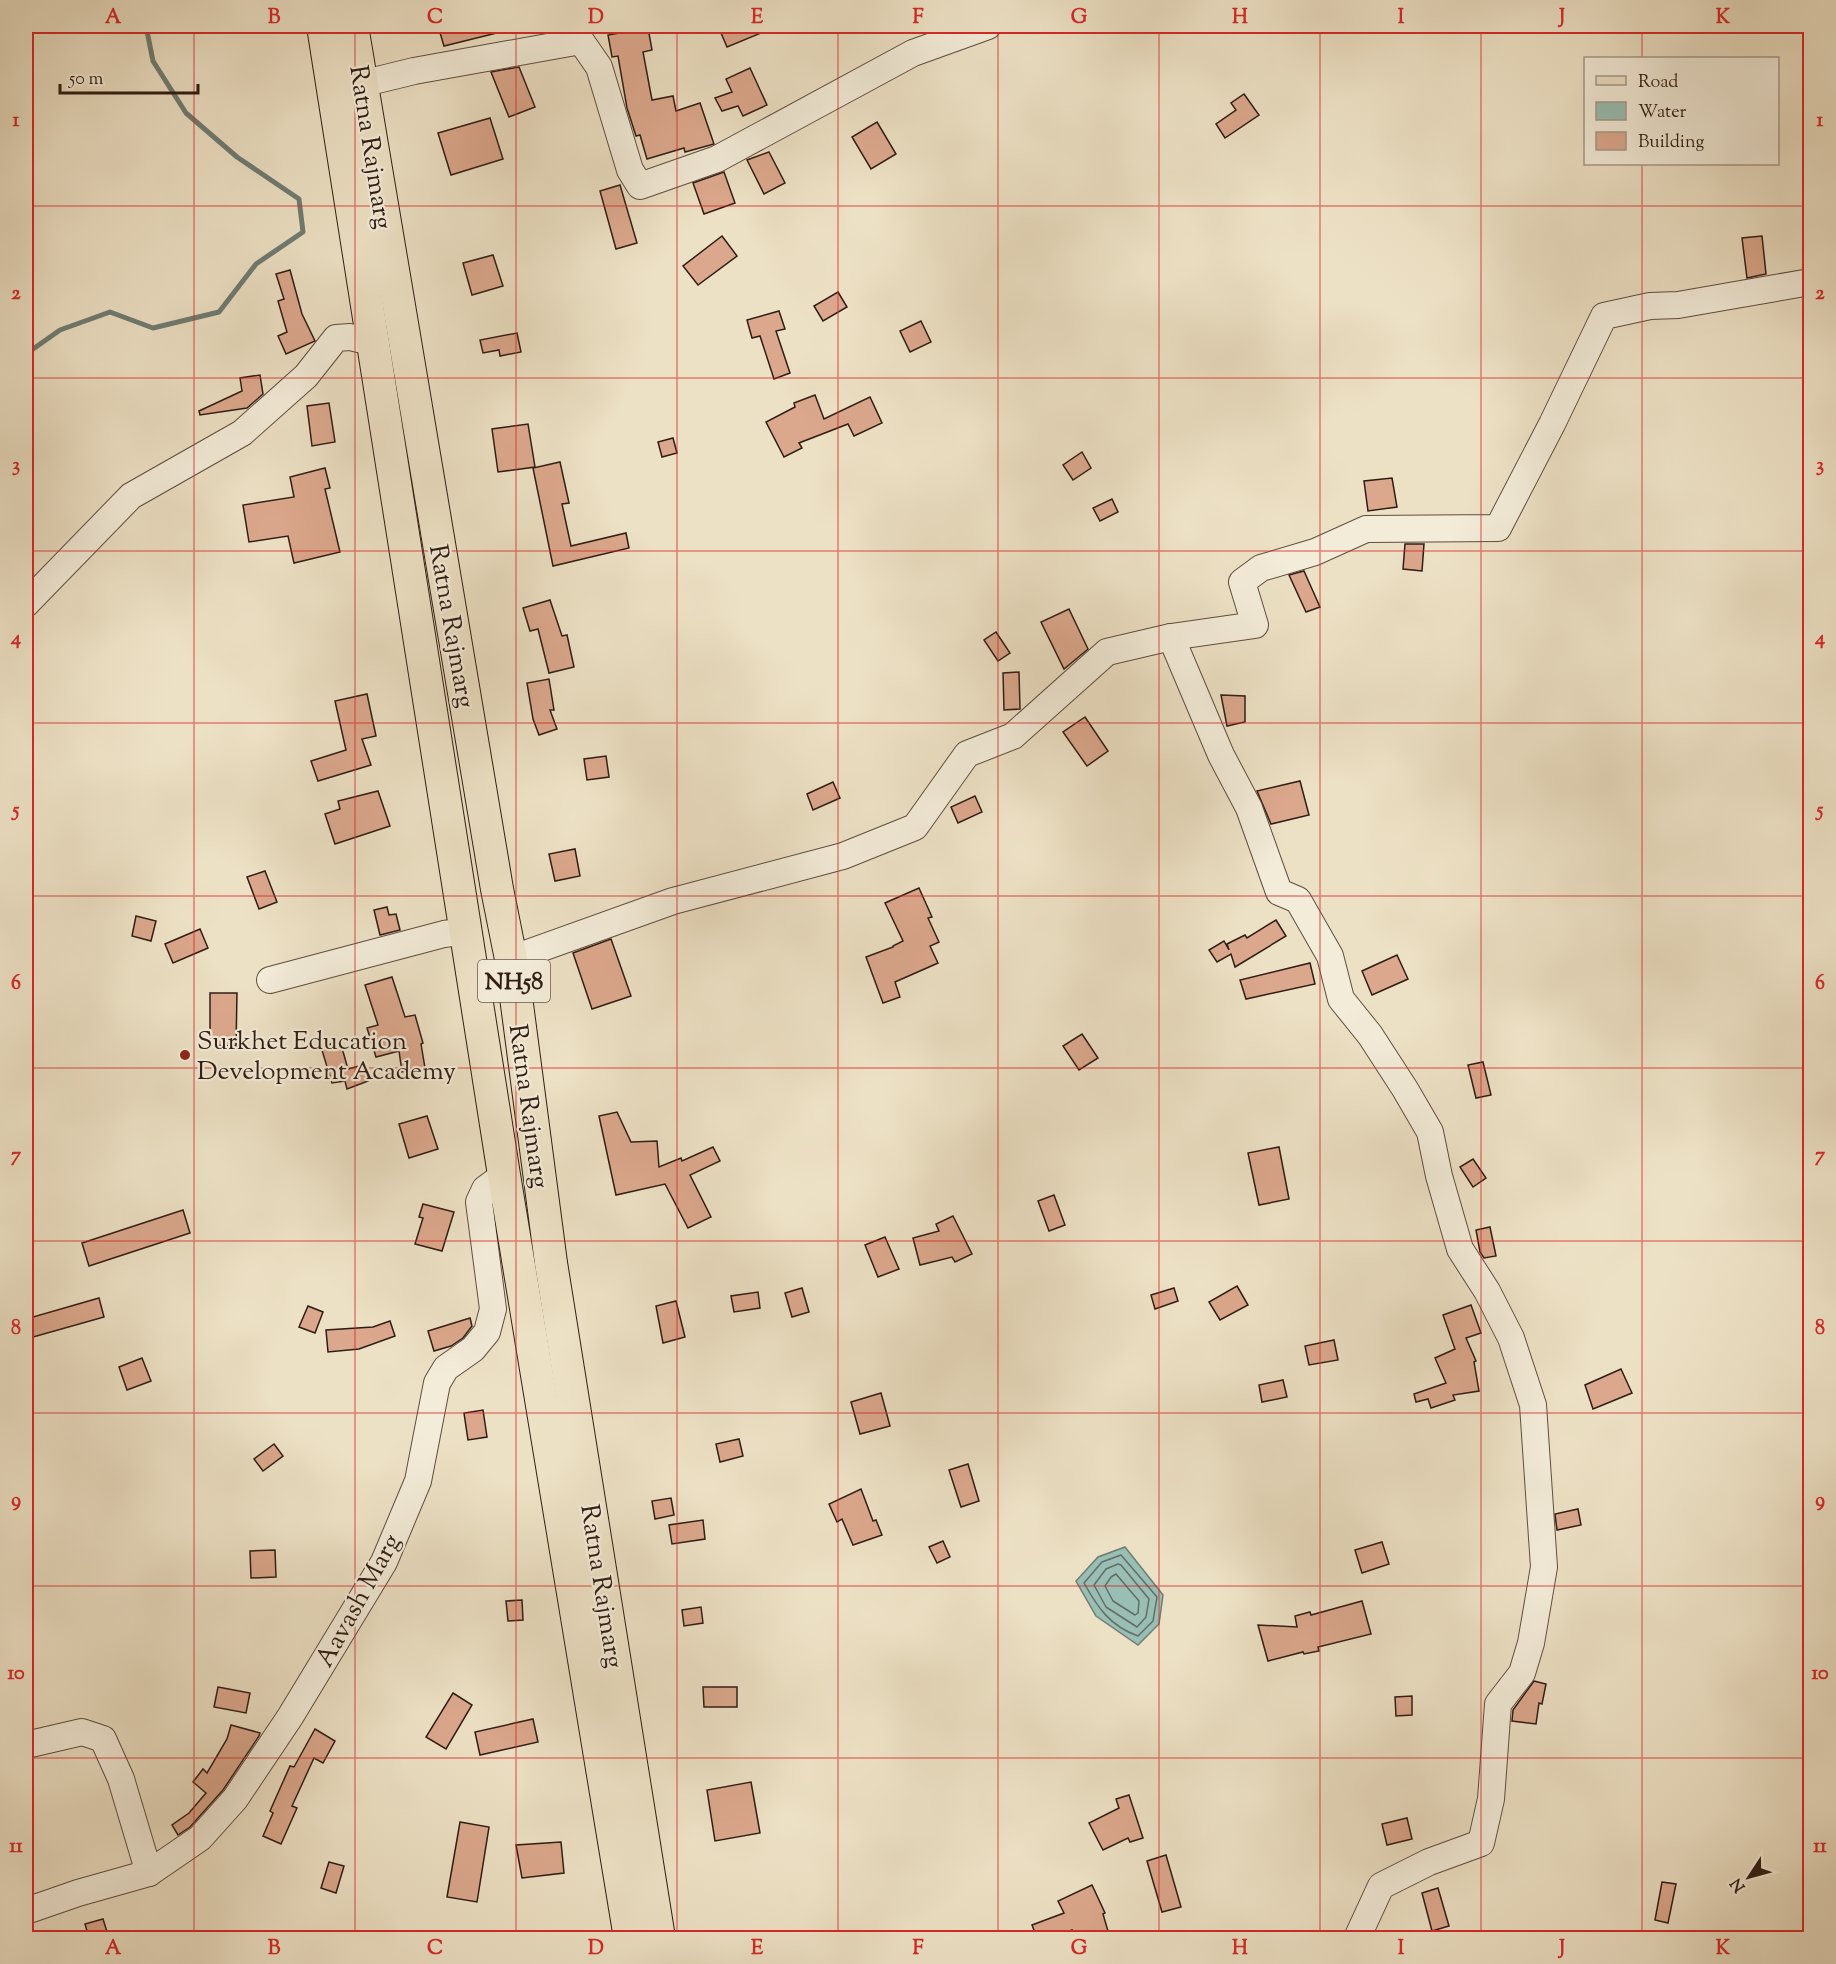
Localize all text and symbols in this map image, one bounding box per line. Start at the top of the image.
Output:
text: A [105,4,122,33]
text: B [268,4,281,33]
text: C [427,4,443,33]
text: D [588,4,604,33]
text: E [751,4,764,33]
text: F [912,4,924,33]
text: G [1071,4,1088,33]
text: H [1232,4,1248,33]
text: I [1398,4,1405,33]
text: J [1557,4,1565,33]
text: K [1716,4,1731,33]
scale bar [60,57,198,95]
legend [1584,57,1779,165]
street label: Ratna Rajmarg [338,63,401,232]
text: 50 m [68,67,104,93]
text: Road [1638,70,1678,96]
text: Water [1638,100,1687,126]
text: 1 [13,107,20,136]
text: 1 [1817,107,1824,136]
text: Building [1638,130,1704,156]
text: 2 [11,280,21,309]
text: 2 [1815,280,1825,309]
text: 3 [12,452,20,481]
text: 3 [1816,452,1824,481]
street label: Ratna Rajmarg [418,542,483,711]
text: 4 [10,625,21,654]
text: 4 [1814,625,1825,654]
text: 5 [11,797,20,826]
text: 5 [1815,797,1824,826]
road number: NH58 [478,960,550,1002]
text: 6 [11,970,21,999]
text: 6 [1815,970,1825,999]
street label: Ratna Rajmarg [498,1022,557,1191]
place label: Surkhet Education Development Academy [197,1024,456,1091]
marker: Surkhet Education Development Academy [178,1048,192,1062]
text: 7 [11,1142,22,1171]
text: 7 [1815,1142,1826,1171]
text: 8 [11,1315,21,1344]
text: 8 [1815,1315,1825,1344]
text: 9 [11,1487,21,1516]
text: 9 [1815,1487,1825,1516]
street label: Ratna Rajmarg [569,1502,632,1671]
street label: Aavash Marg [307,1528,411,1675]
text: 10 [7,1660,25,1689]
text: 10 [1811,1660,1829,1689]
text: 11 [9,1833,23,1862]
text: 11 [1813,1833,1827,1862]
north arrow [1719,1847,1779,1907]
text: N [1726,1872,1752,1896]
text: A [105,1935,122,1964]
text: B [268,1935,281,1964]
text: C [427,1935,443,1964]
text: D [588,1935,604,1964]
text: E [751,1935,764,1964]
text: F [912,1935,924,1964]
text: G [1071,1935,1088,1964]
text: H [1232,1935,1248,1964]
text: I [1398,1935,1405,1964]
text: J [1557,1935,1565,1964]
text: K [1716,1935,1731,1964]

